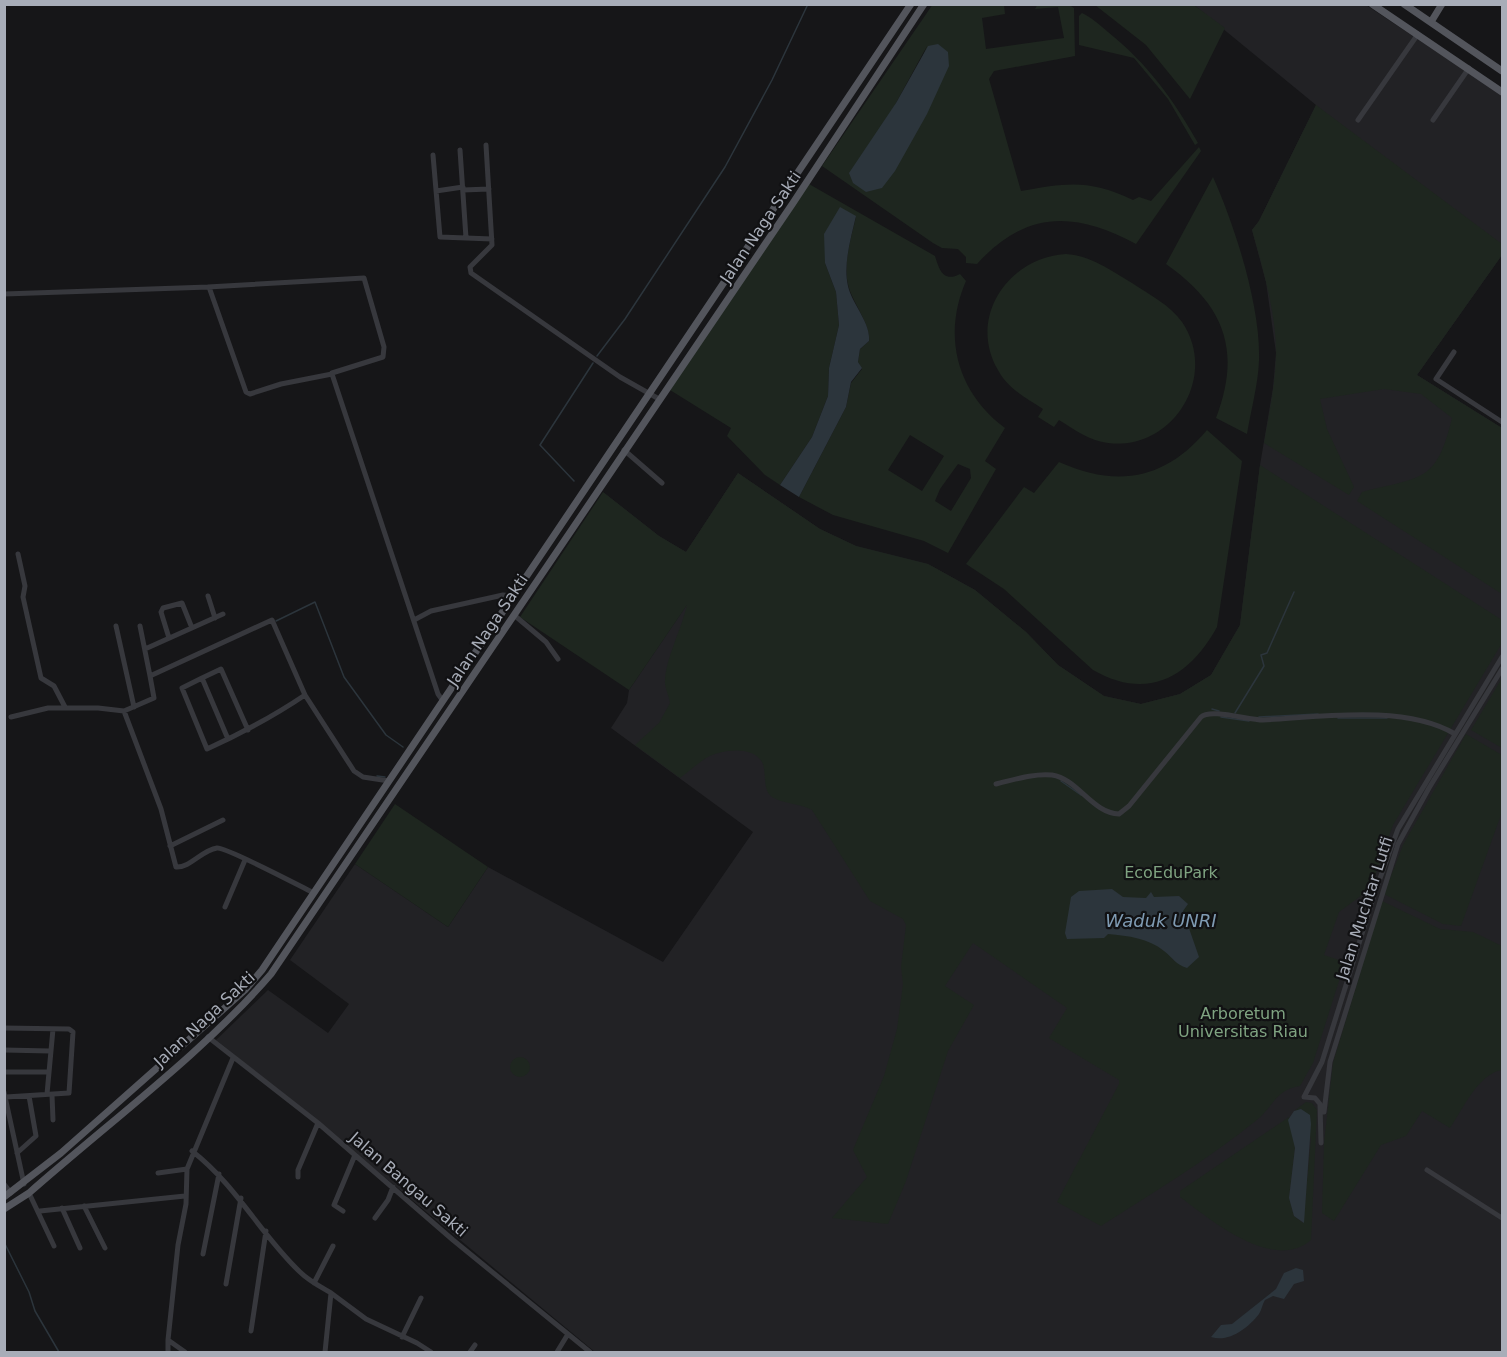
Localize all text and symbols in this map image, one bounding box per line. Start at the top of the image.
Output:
street label: Jalan Naga Sakti [715,168,805,288]
street label: Jalan Naga Sakti [442,571,532,691]
street label: Jalan Muchtar Lutfi [1332,834,1397,983]
park label: EcoEduPark [1124,863,1219,882]
water label: Waduk UNRI [1105,910,1217,931]
street label: Jalan Naga Sakti [149,968,259,1072]
park label: Arboretum Universitas Riau [1178,1004,1308,1041]
street label: Jalan Bangau Sakti [345,1127,472,1241]

